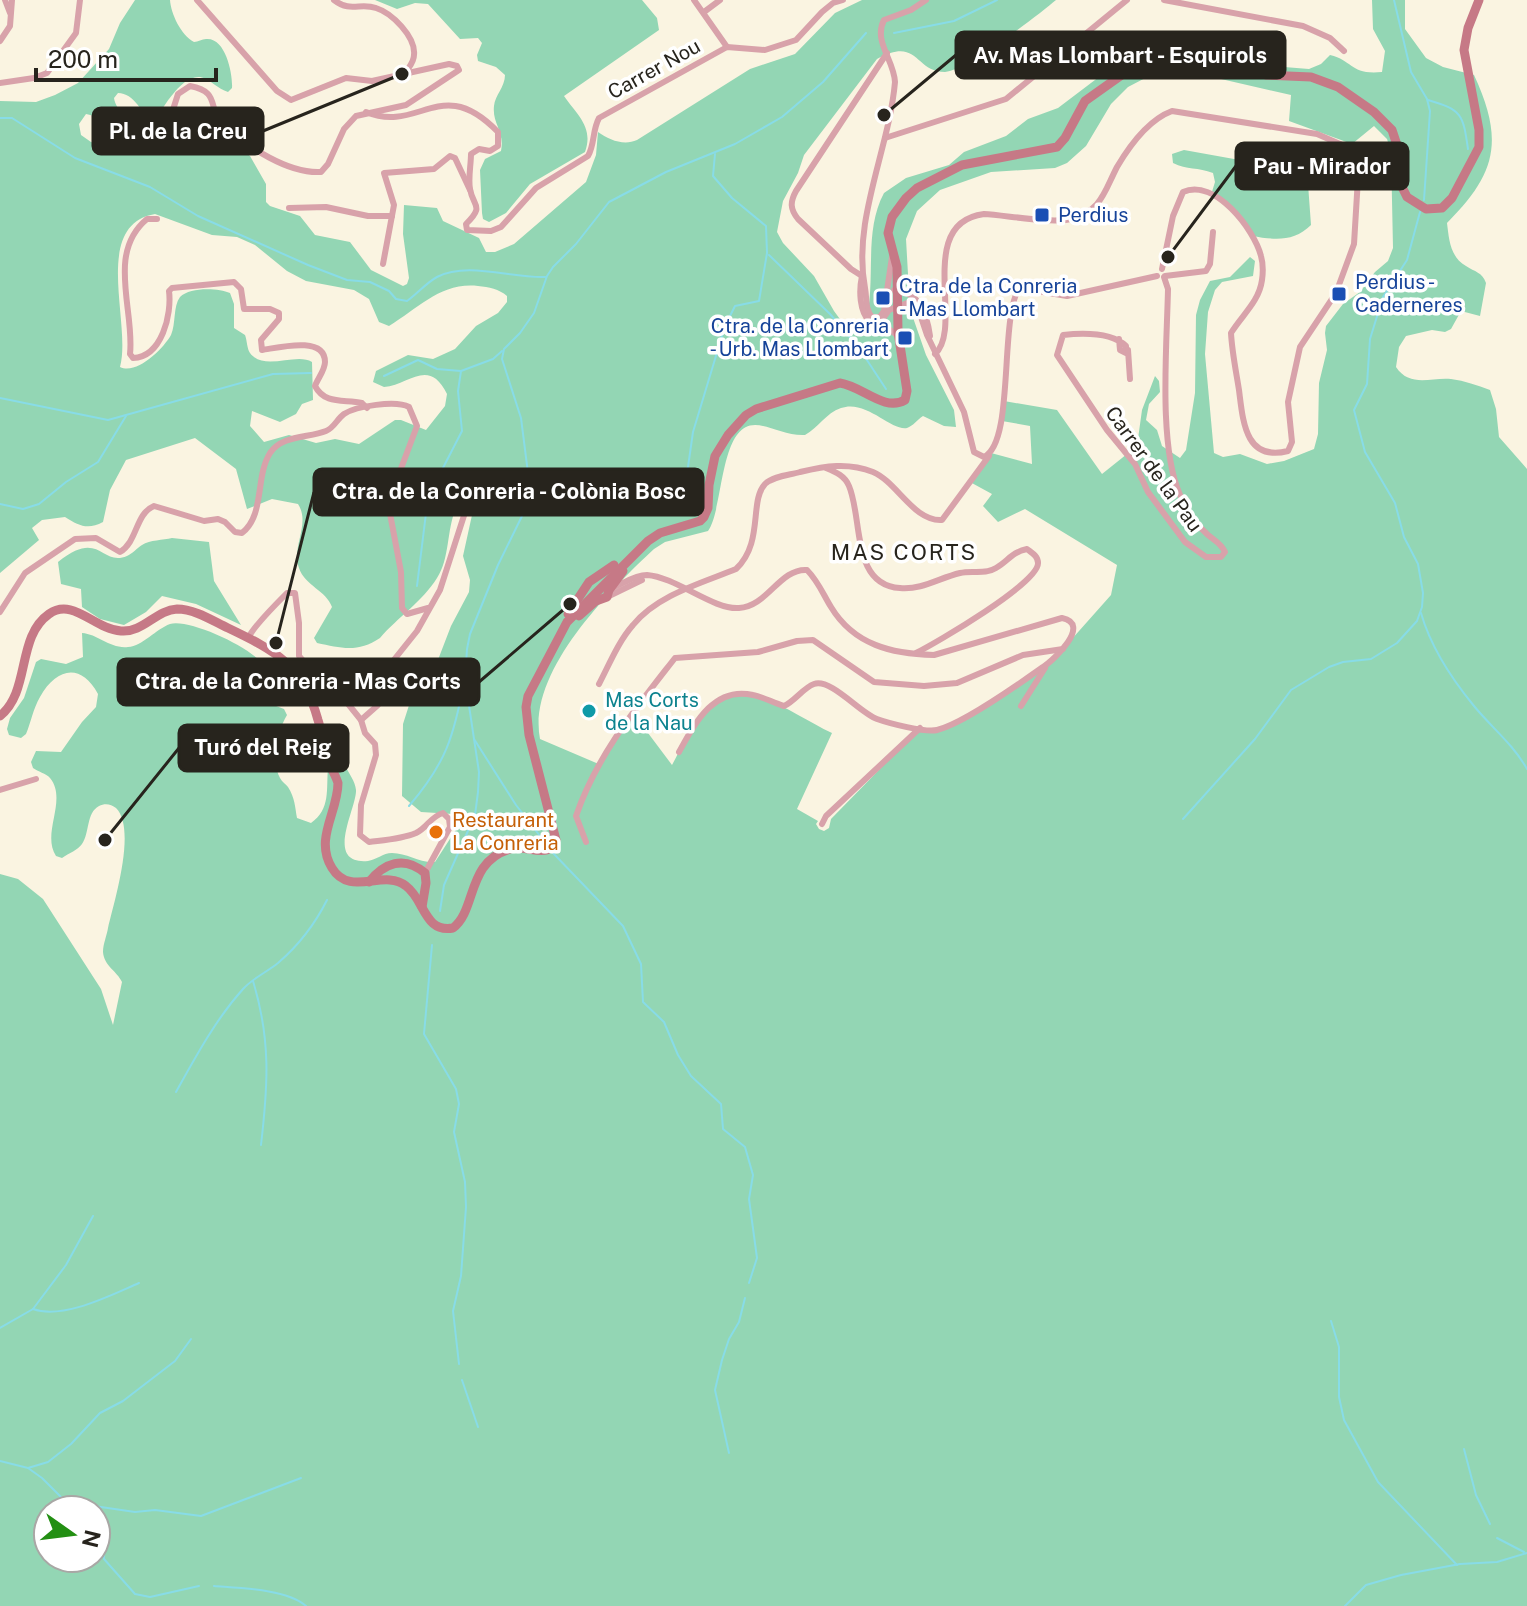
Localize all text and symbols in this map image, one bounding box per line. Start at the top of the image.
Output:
scale bar [36,32,216,82]
callout: Av. Mas Llombart - Esquirols [956,32,1285,78]
street label: Carrer Nou [604,34,704,104]
text: Av. Mas Llombart - Esquirols [973,42,1267,68]
text: 200 m [48,45,118,73]
callout: Pl. de la Creu [93,108,263,154]
text: Pl. de la Creu [109,118,247,144]
callout: Pau - Mirador [1236,143,1408,189]
text: Pau - Mirador [1253,153,1391,179]
place label: Perdius [1058,203,1128,227]
marker: Perdius [1033,206,1051,224]
place label: Perdius - Caderneres [1355,270,1463,317]
place label: Ctra. de la Conreria - Mas Llombart [899,274,1077,321]
marker: Perdius - Caderneres [1330,285,1348,303]
marker: Ctra. de la Conreria - Mas Llombart [874,289,892,307]
place label: Ctra. de la Conreria - Urb. Mas Llombart [709,314,889,361]
marker: Ctra. de la Conreria - Urb. Mas Llombart [896,329,914,347]
street label: Carrer de la Pau [1101,402,1207,536]
callout: Ctra. de la Conreria - Colònia Bosc [314,469,703,515]
text: Ctra. de la Conreria - Colònia Bosc [332,478,686,504]
district label: MAS CORTS [831,539,977,565]
callout: Ctra. de la Conreria - Mas Corts [118,659,479,705]
text: Ctra. de la Conreria - Mas Corts [135,668,461,694]
place label: Mas Corts de la Nau [605,688,699,735]
marker: Mas Corts de la Nau [580,702,598,720]
callout: Turó del Reig [179,725,348,771]
text: Turó del Reig [194,734,332,760]
place label: Restaurant La Conreria [452,808,559,855]
marker: Restaurant La Conreria [427,823,445,841]
north arrow [32,1494,112,1574]
text: N [77,1527,106,1550]

